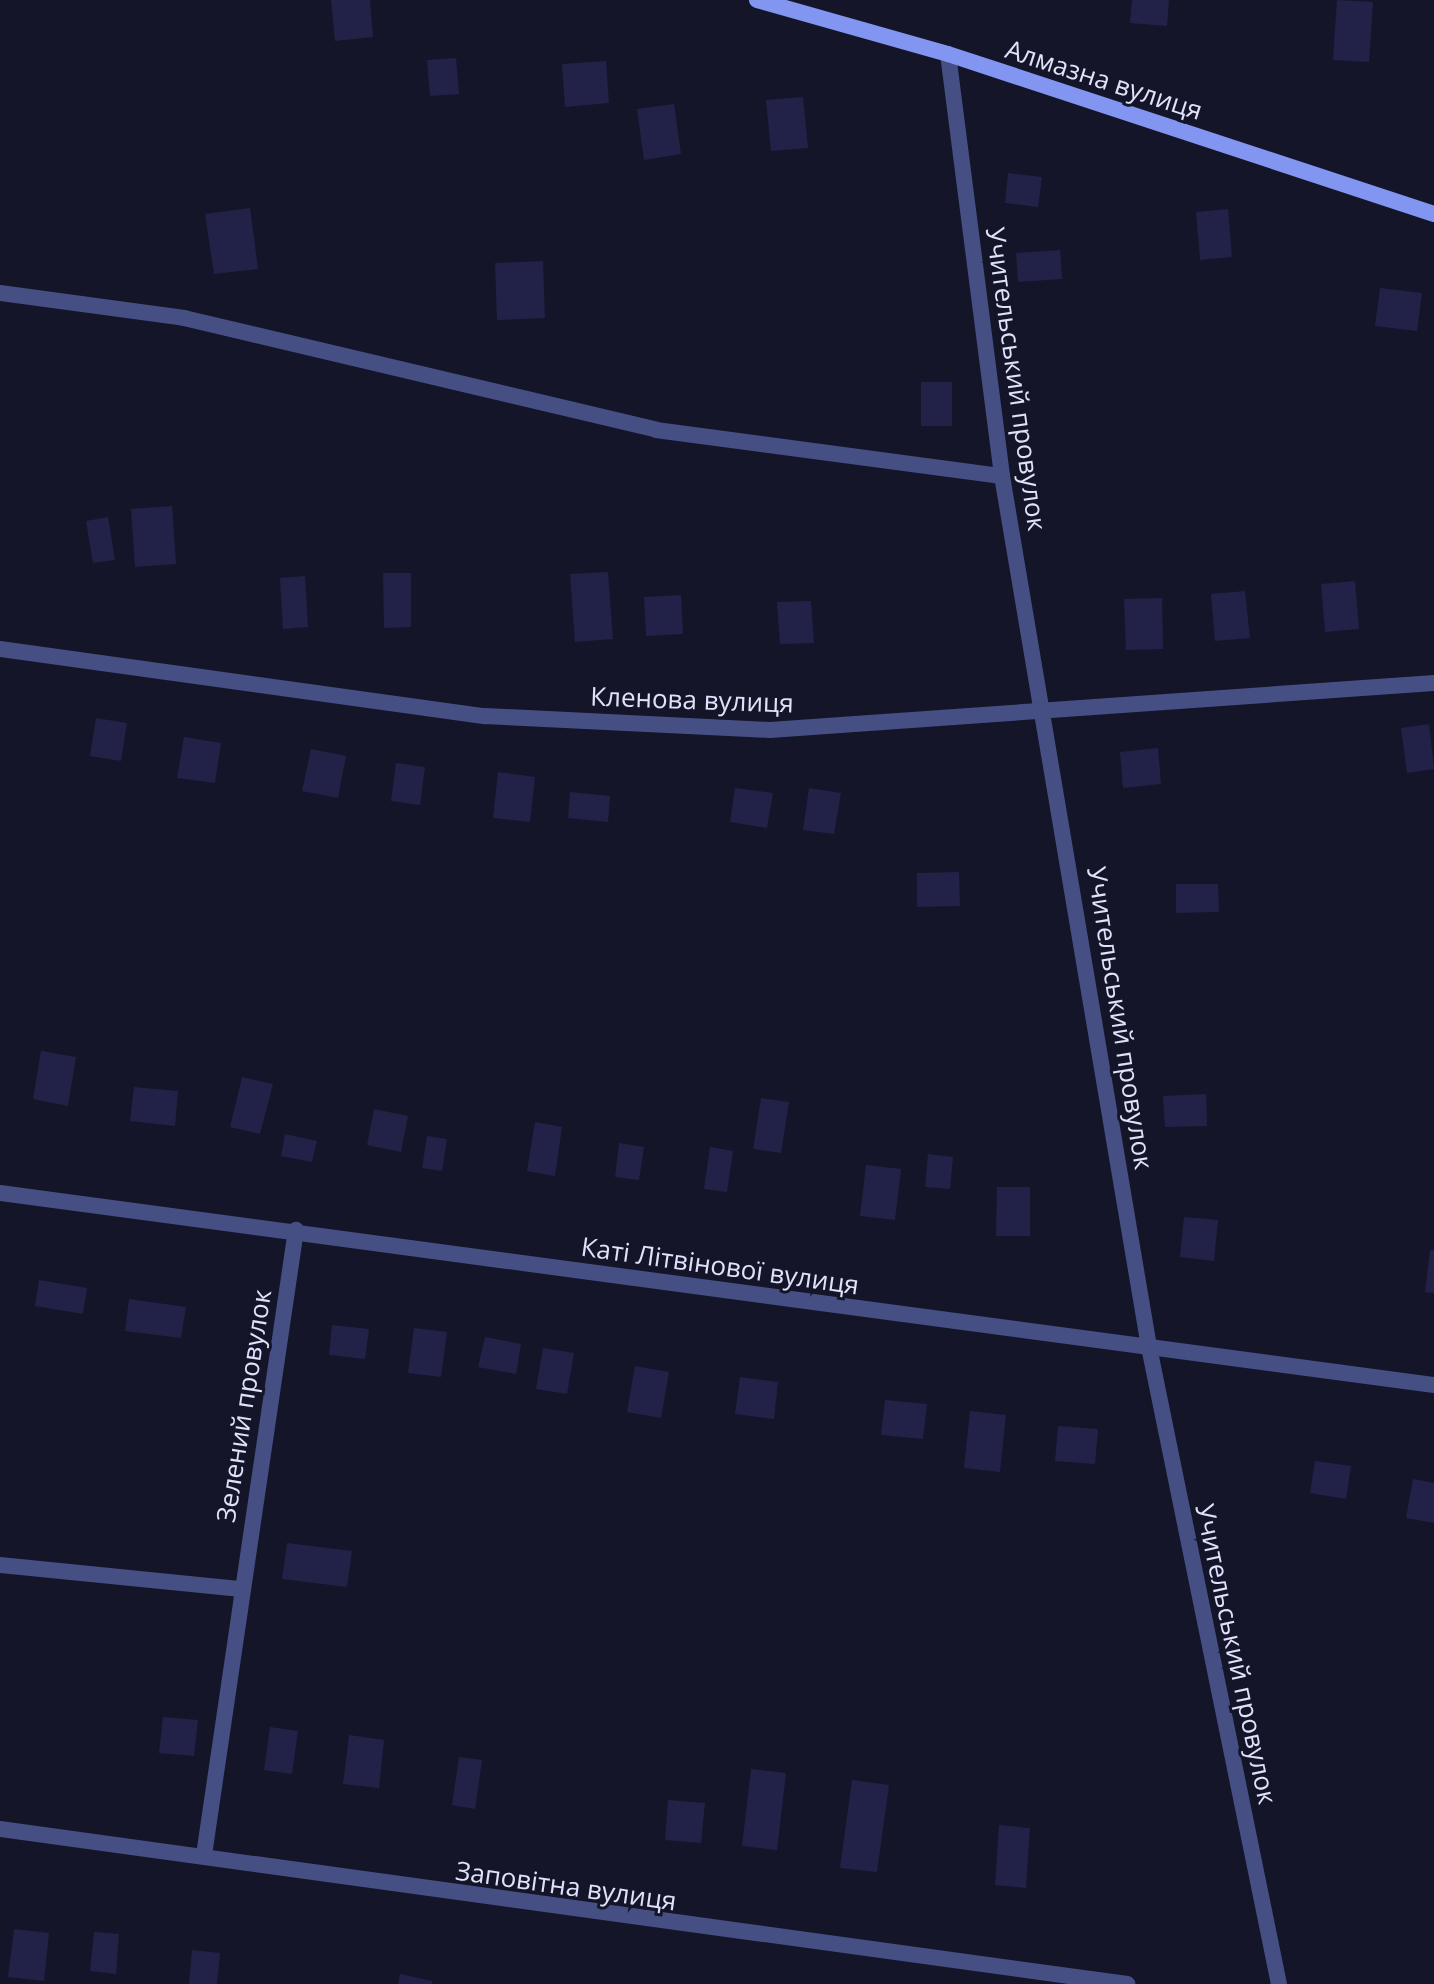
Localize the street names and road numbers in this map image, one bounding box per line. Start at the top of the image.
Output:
street label: Алмазна вулиця [1002,33,1206,127]
street label: Учительський провулок [979,225,1053,533]
street label: Кленова вулиця [590,681,794,719]
street label: Учительський провулок [1081,864,1159,1172]
street label: Каті Літвінової вулиця [579,1231,861,1301]
street label: Зелений провулок [210,1287,278,1525]
street label: Учительський провулок [1189,1501,1283,1807]
street label: Заповітна вулиця [454,1855,678,1917]

